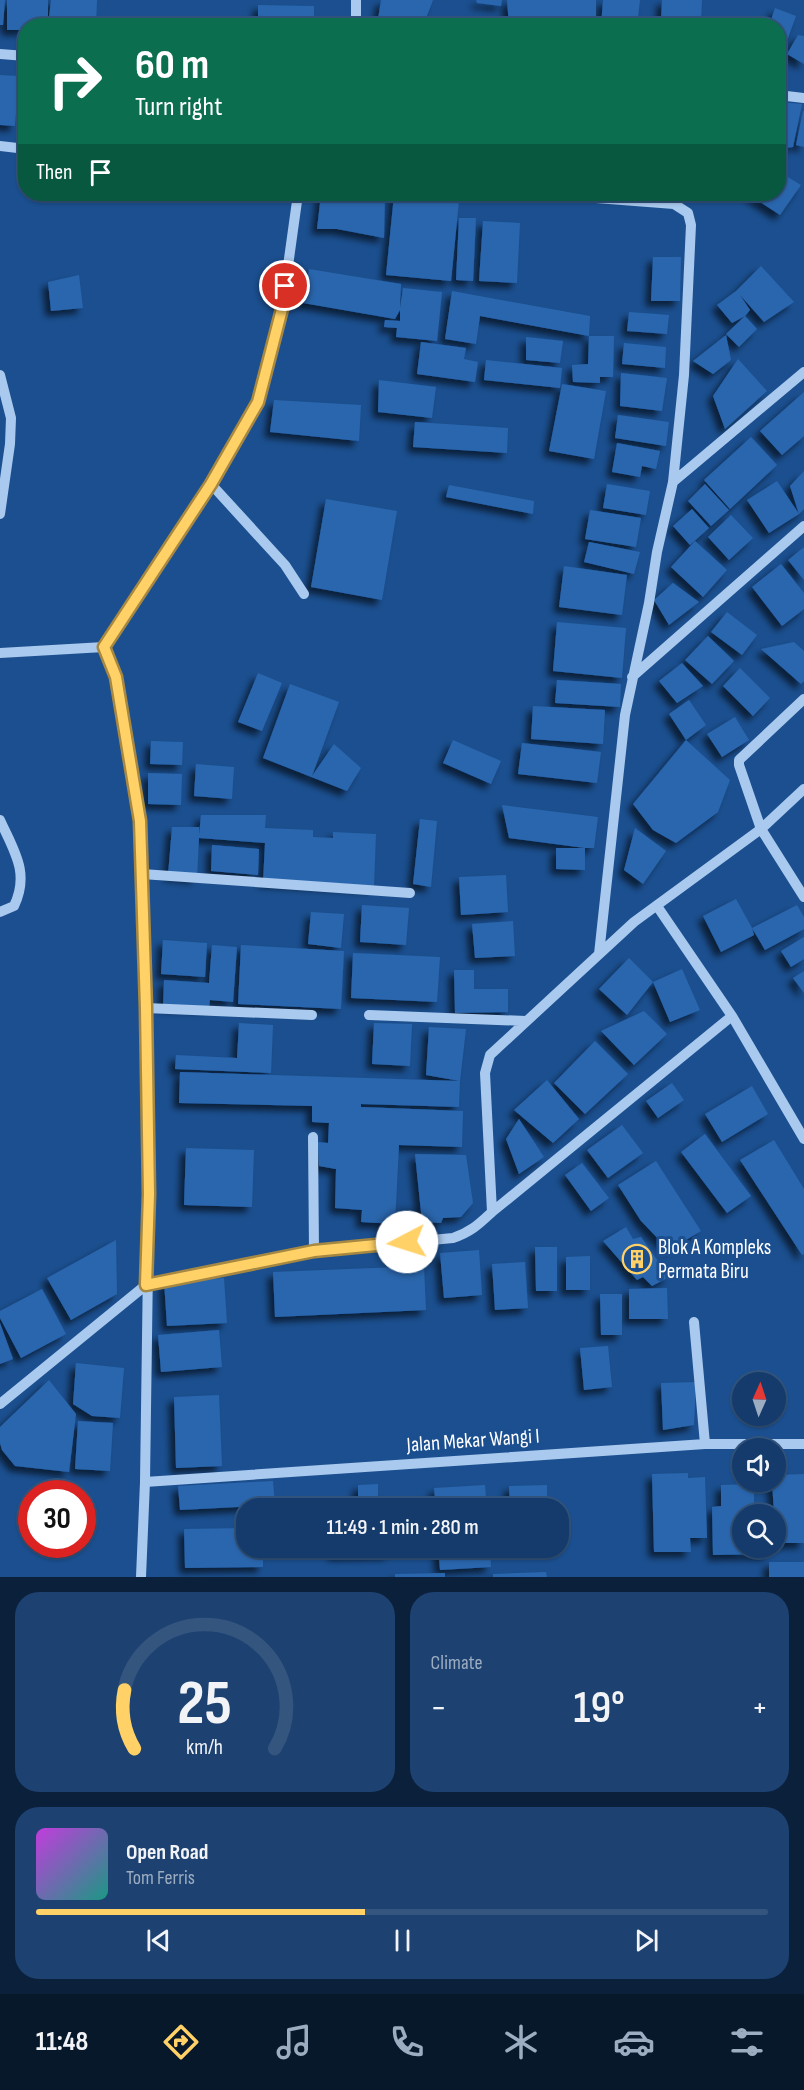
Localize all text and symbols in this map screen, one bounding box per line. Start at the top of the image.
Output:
text: 60 m [135,40,209,91]
icon: right [36,42,114,120]
text: Turn right [135,91,222,123]
icon: arrive [84,156,117,189]
text: Then [36,159,72,186]
pin [259,260,310,311]
icon: arrive [268,269,301,302]
position arrow [375,1210,439,1274]
place label: Blok A Kompleks Permata Biru [658,1235,771,1284]
building icon: Blok A Kompleks Permata Biru [621,1243,653,1275]
north arrow [732,1372,786,1426]
map controls [732,1372,786,1558]
street label: Jalan Mekar Wangi I [405,1423,540,1458]
button: sound [732,1438,786,1492]
speed limit sign: 30 [18,1480,96,1558]
button: search [732,1504,786,1558]
text: 11:49 · 1 min · 280 m [326,1514,479,1541]
text: Climate [431,1651,483,1675]
text: 25 [177,1667,232,1742]
text: 19° [574,1681,625,1736]
text: − [431,1688,447,1728]
text: + [752,1688,768,1728]
text: km/h [186,1735,223,1760]
text: Open Road [126,1839,208,1866]
text: Tom Ferris [126,1866,195,1890]
icon: previous [142,1924,175,1957]
icon: pause [386,1924,419,1957]
icon: next [630,1924,663,1957]
icon: directions [160,2021,202,2063]
icon: music [273,2021,315,2063]
icon: phone [386,2021,428,2063]
icon: climate [500,2021,542,2063]
icon: car [613,2021,655,2063]
icon: filters [726,2021,768,2063]
text: 11:48 [36,2026,88,2058]

